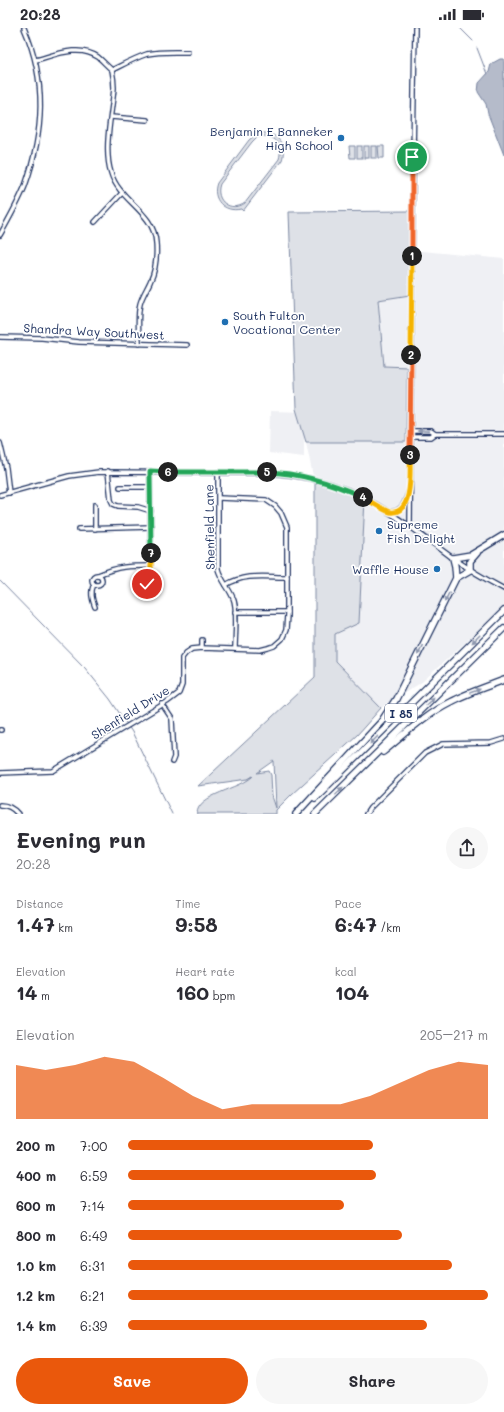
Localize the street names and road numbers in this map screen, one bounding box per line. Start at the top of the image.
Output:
street label: Shandra Way Southwest [23,319,165,343]
street label: Shenfield Lane [200,484,218,570]
street label: Shenfield Drive [88,681,172,743]
road number: I 85 [385,704,417,722]

